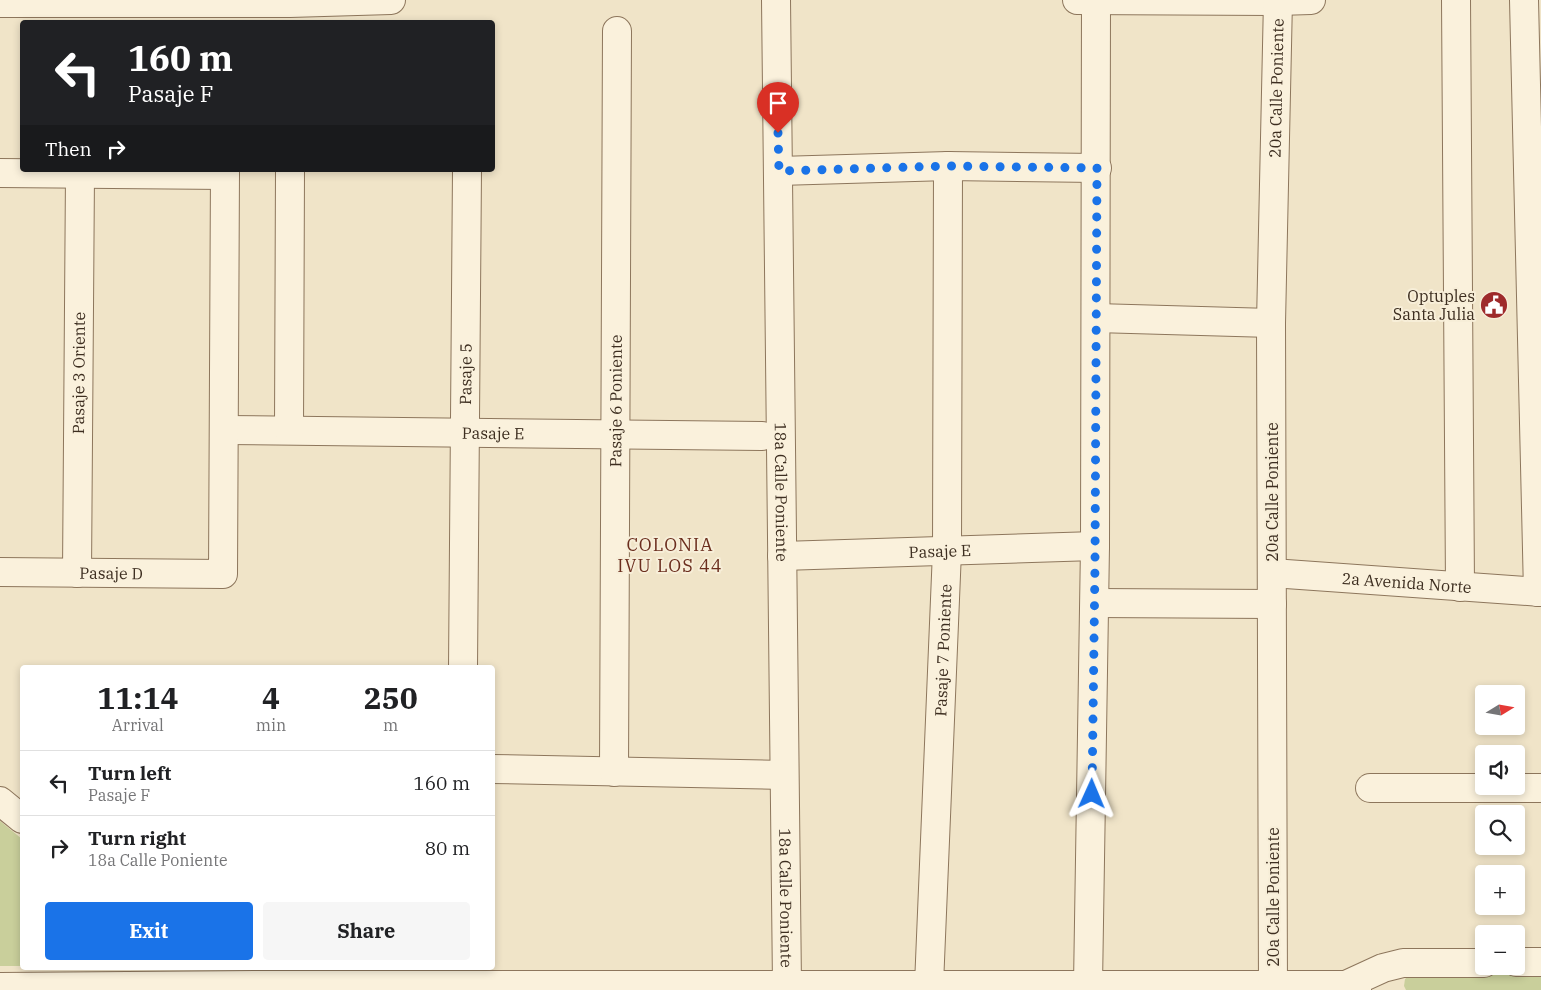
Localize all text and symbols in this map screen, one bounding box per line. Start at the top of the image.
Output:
street label: 20a Calle Poniente [1265,18,1288,158]
text: 160 m [128,35,233,81]
icon: left [45,40,110,105]
text: Pasaje F [128,79,214,108]
pin [757,82,799,133]
icon: arrive [764,89,792,117]
icon: right [102,135,130,163]
text: Then [45,137,92,161]
place label: Optuples Santa Julia [1393,286,1475,324]
public building icon: Optuples Santa Julia [1479,290,1509,320]
street label: Pasaje 3 Oriente [68,312,89,434]
street label: Pasaje 6 Poniente [605,335,626,467]
street label: Pasaje 5 [455,343,476,405]
street label: 18a Calle Poniente [771,422,792,562]
street label: 20a Calle Poniente [1262,422,1282,562]
street label: Pasaje E [462,423,524,443]
district label: COLONIA IVU LOS 44 [617,533,723,577]
street label: Pasaje E [908,540,971,562]
street label: Pasaje D [79,563,143,583]
street label: 2a Avenida Norte [1341,568,1472,597]
street label: Pasaje 7 Poniente [930,584,956,717]
text: 11:14 [97,678,178,717]
text: 4 [262,678,280,717]
text: 250 [364,678,418,717]
north arrow [1475,685,1525,735]
map controls [1475,685,1525,975]
text: Arrival [112,715,164,735]
text: min [256,715,286,735]
text: m [383,715,398,735]
button: sound [1475,745,1525,795]
text: Turn left [88,761,171,785]
position arrow [1065,767,1117,819]
icon: left [45,769,73,797]
text: 160 m [413,771,470,795]
text: Pasaje F [88,785,150,805]
button: search [1475,805,1525,855]
text: Turn right [88,826,186,850]
street label: 20a Calle Poniente [1263,827,1283,967]
street label: 18a Calle Poniente [775,828,797,968]
icon: right [45,834,73,862]
text: 80 m [425,836,470,860]
text: 18a Calle Poniente [88,850,228,870]
button: + [1475,865,1525,915]
button: Exit [45,902,253,960]
button: Share [263,902,470,960]
button: − [1475,925,1525,975]

